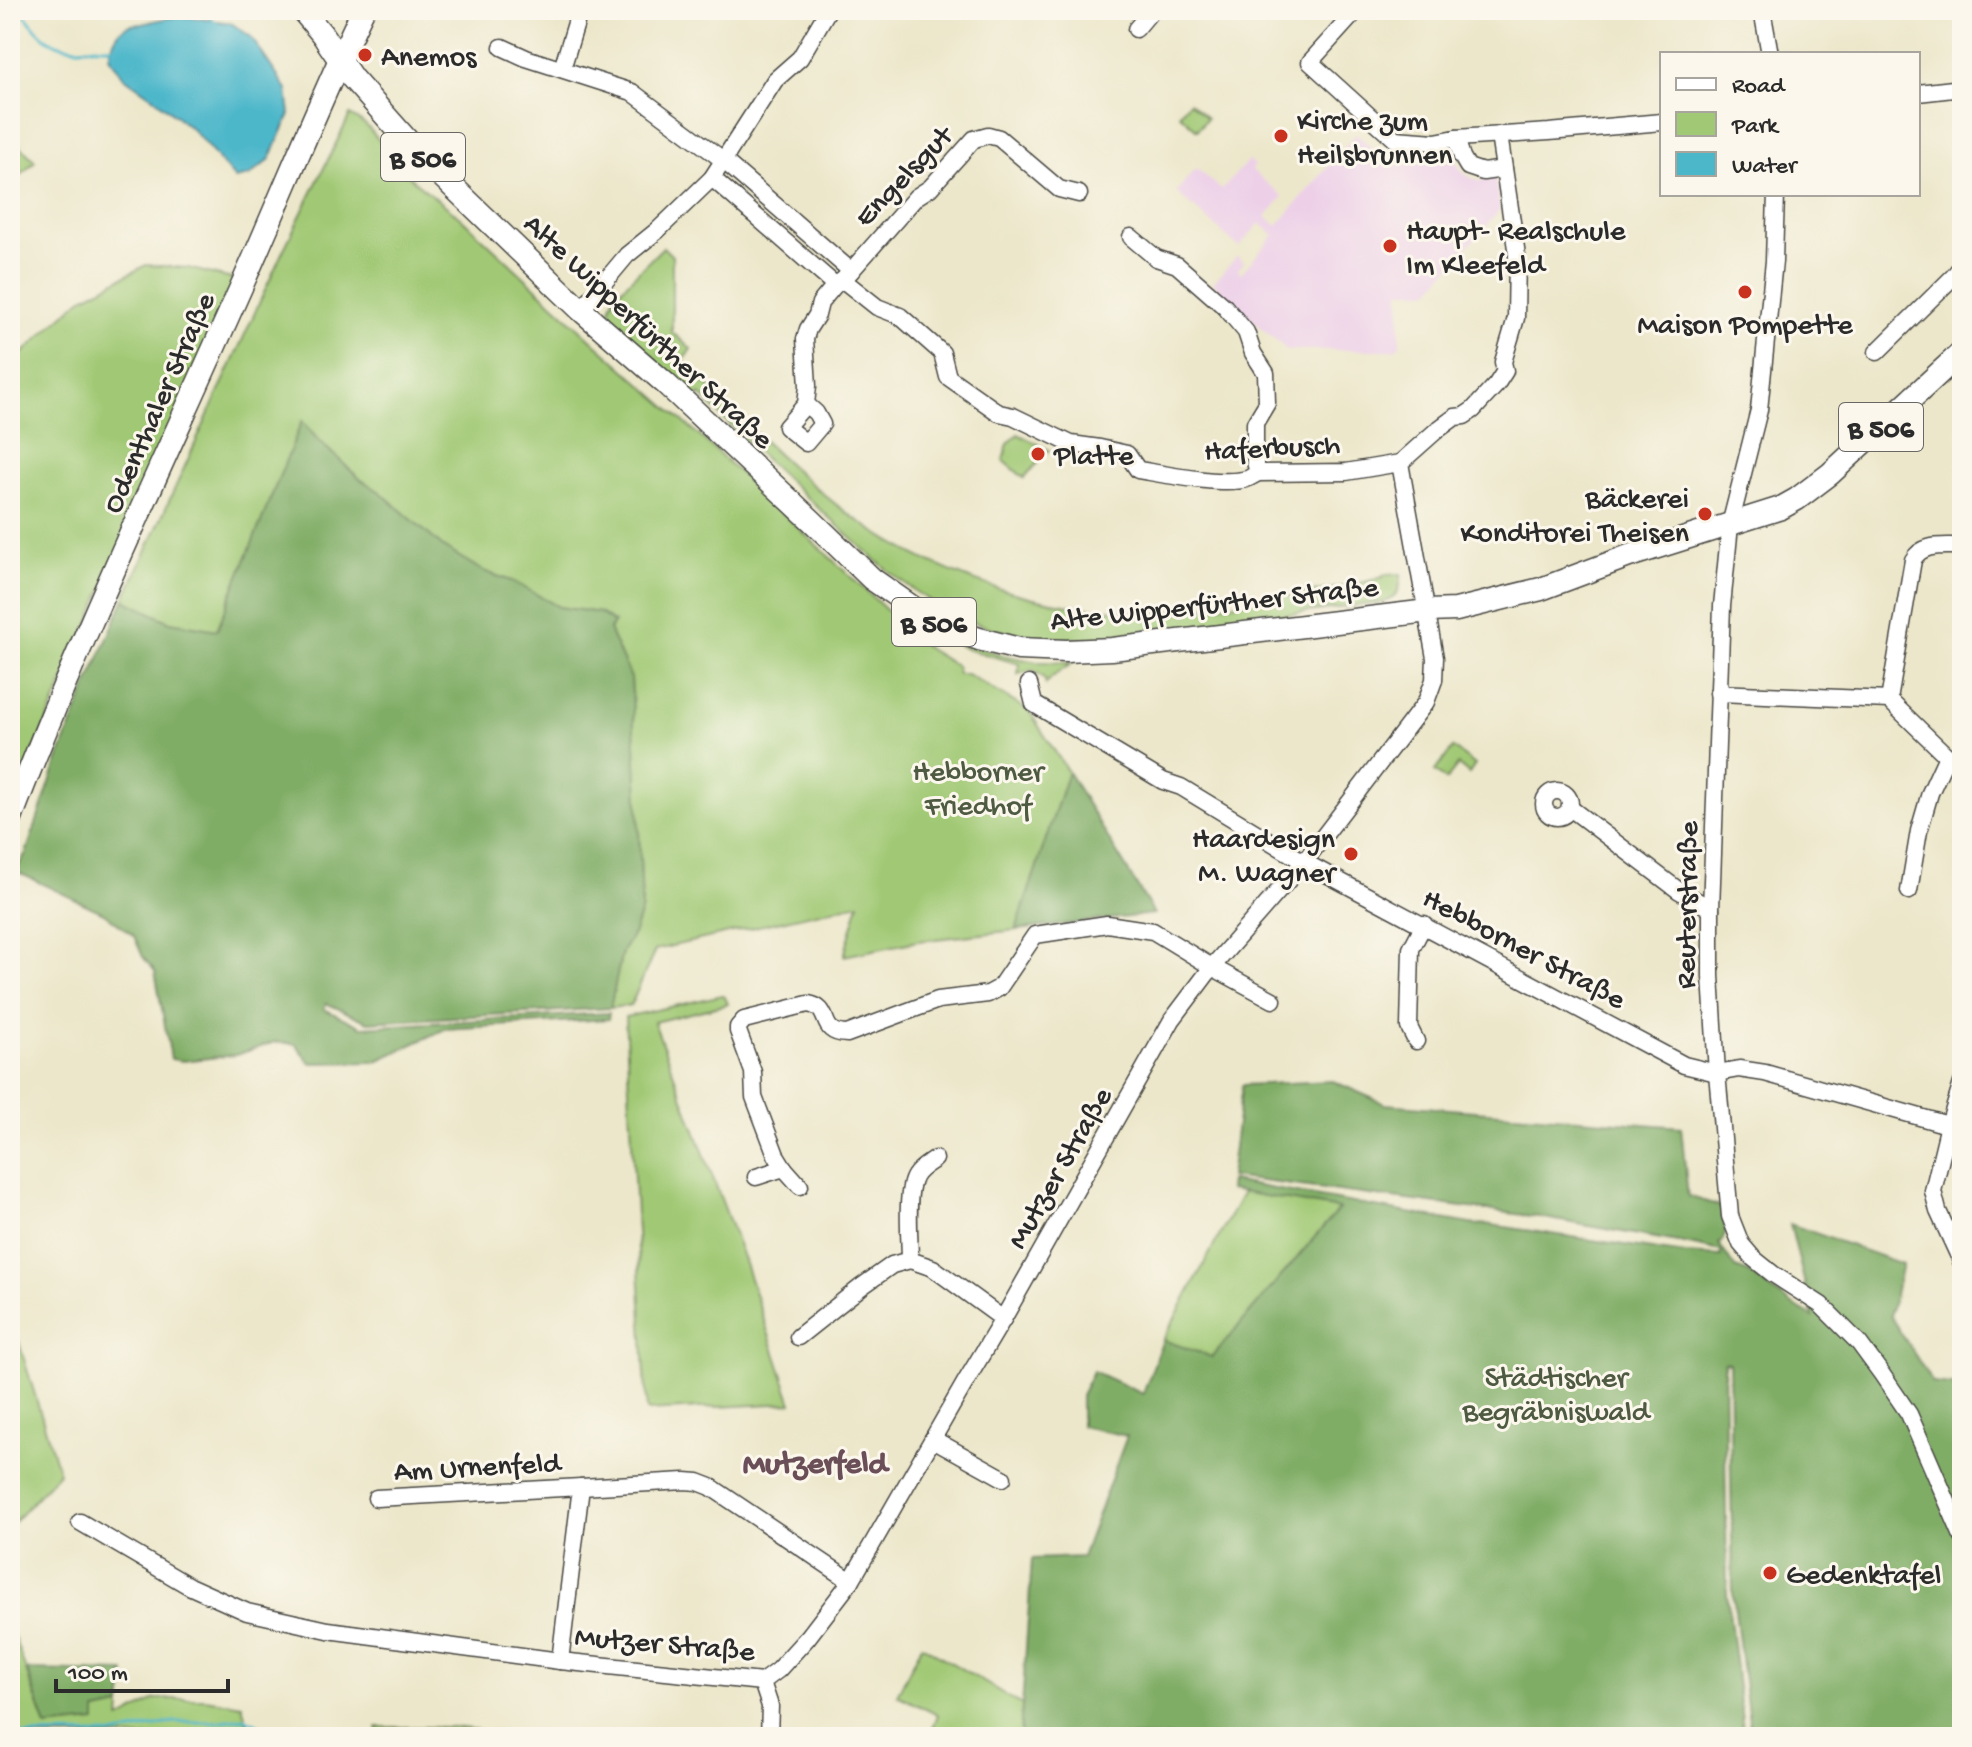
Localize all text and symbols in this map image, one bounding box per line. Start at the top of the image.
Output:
place label: Anemos [381,42,477,77]
marker: Anemos [356,46,374,64]
legend [1660,52,1920,196]
text: Road [1732,73,1786,102]
place label: Kirche zum Heilsbrunnen [1297,106,1453,175]
text: Park [1731,113,1780,142]
street label: Engelsgut [849,118,964,236]
marker: Kirche zum Heilsbrunnen [1272,127,1290,145]
road number: B 506 [381,133,465,181]
text: Water [1732,153,1799,182]
street label: Alte Wipperfürther Straße [515,208,780,459]
place label: Haupt- Realschule Im Kleefeld [1406,216,1626,285]
marker: Haupt- Realschule Im Kleefeld [1381,237,1399,255]
marker: Maison Pompette [1736,283,1754,301]
street label: Odenthaler Straße [97,288,226,519]
place label: Maison Pompette [1637,310,1853,345]
road number: B 506 [1839,403,1923,451]
street label: Haferbusch [1203,429,1341,472]
place label: Platte [1053,441,1134,476]
marker: Platte [1029,445,1047,463]
place label: Bäckerei Konditorei Theisen [1461,484,1689,553]
marker: Bäckerei Konditorei Theisen [1696,505,1714,523]
street label: Alte Wipperfürther Straße [1049,572,1381,641]
road number: B 506 [892,598,976,646]
park label: Hebborner Friedhof [913,757,1046,826]
street label: Reuterstraße [1671,820,1708,989]
place label: Haardesign M. Wagner [1192,824,1337,893]
marker: Haardesign M. Wagner [1342,845,1360,863]
street label: Hebborner Straße [1415,883,1631,1020]
street label: Mutzer Straße [1002,1082,1122,1256]
park label: Städtischer Begräbniswald [1462,1363,1652,1432]
district label: Mutzerfeld [743,1447,890,1485]
street label: Am Urnenfeld [393,1448,564,1491]
place label: Gedenktafel [1786,1560,1941,1595]
marker: Gedenktafel [1761,1564,1779,1582]
street label: Mutzer Straße [573,1621,757,1672]
scale bar [56,1643,228,1693]
text: 100 m [67,1660,128,1689]

